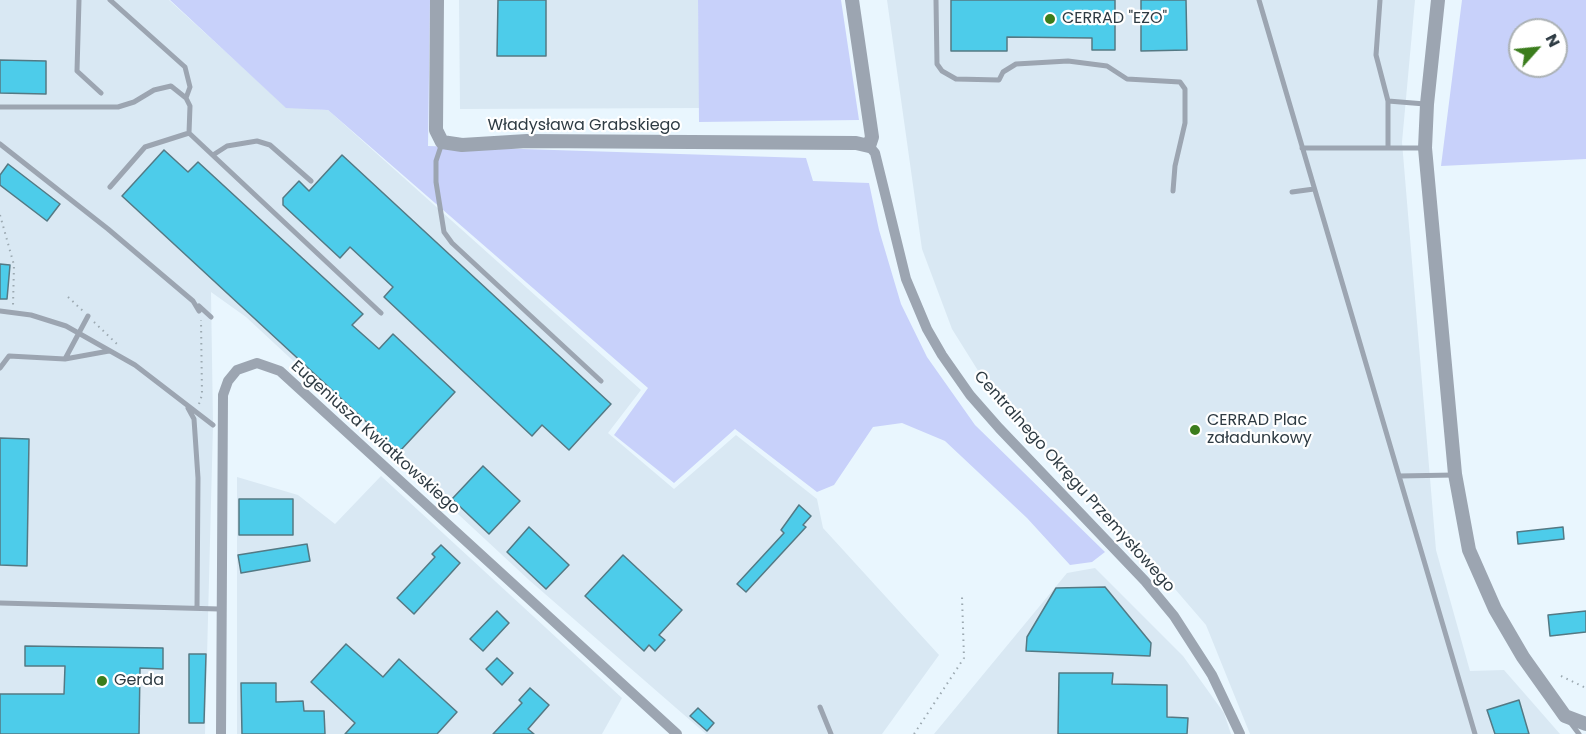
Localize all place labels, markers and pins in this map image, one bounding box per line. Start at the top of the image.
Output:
place label: CERRAD "EZO" [1062,9,1167,29]
marker: CERRAD "EZO" [1043,12,1057,26]
place label: CERRAD Plac załadunkowy [1207,411,1312,449]
marker: CERRAD Plac załadunkowy [1188,423,1202,437]
place label: Gerda [114,671,164,691]
marker: Gerda [95,674,109,688]

